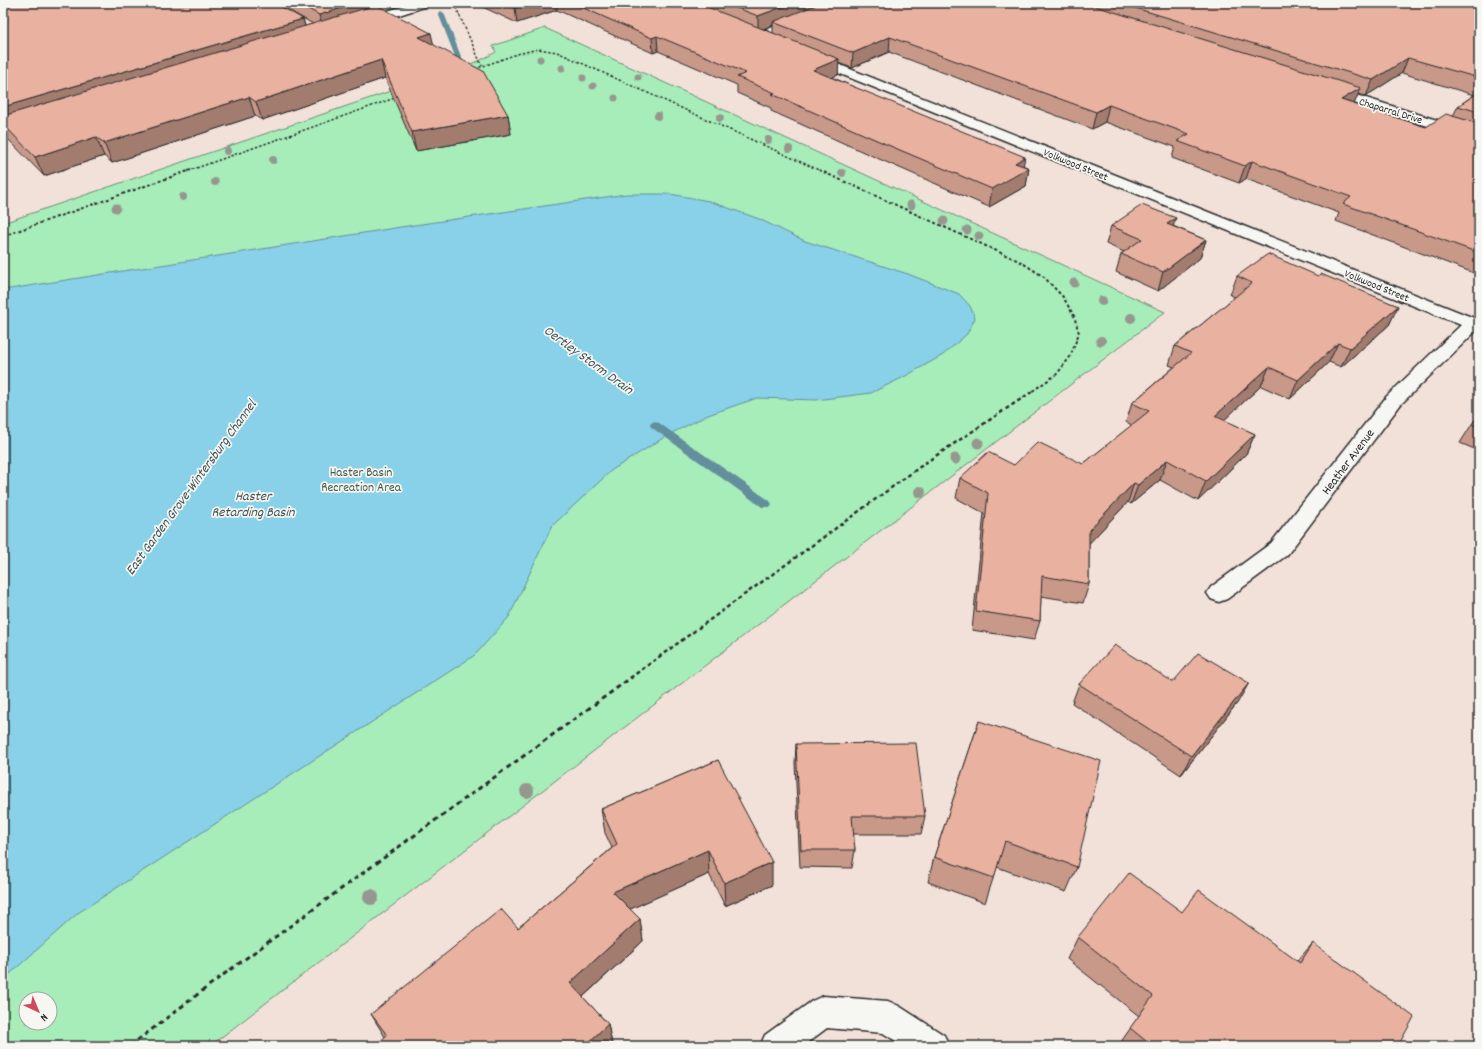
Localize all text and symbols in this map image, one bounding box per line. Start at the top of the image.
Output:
street label: Chaparral Drive [1357,95,1424,129]
street label: Volkwood Street [1040,146,1110,186]
street label: Volkwood Street [1341,267,1411,307]
water label: Oertley Storm Drain [539,321,637,400]
water label: East Garden Grove-Wintersburg Channel [121,395,263,580]
street label: Heather Avenue [1318,425,1380,499]
park label: Haster Basin Recreation Area [321,464,402,498]
water label: Haster Retarding Basin [212,487,295,523]
north arrow [18,991,58,1031]
text: N [36,1009,51,1025]

